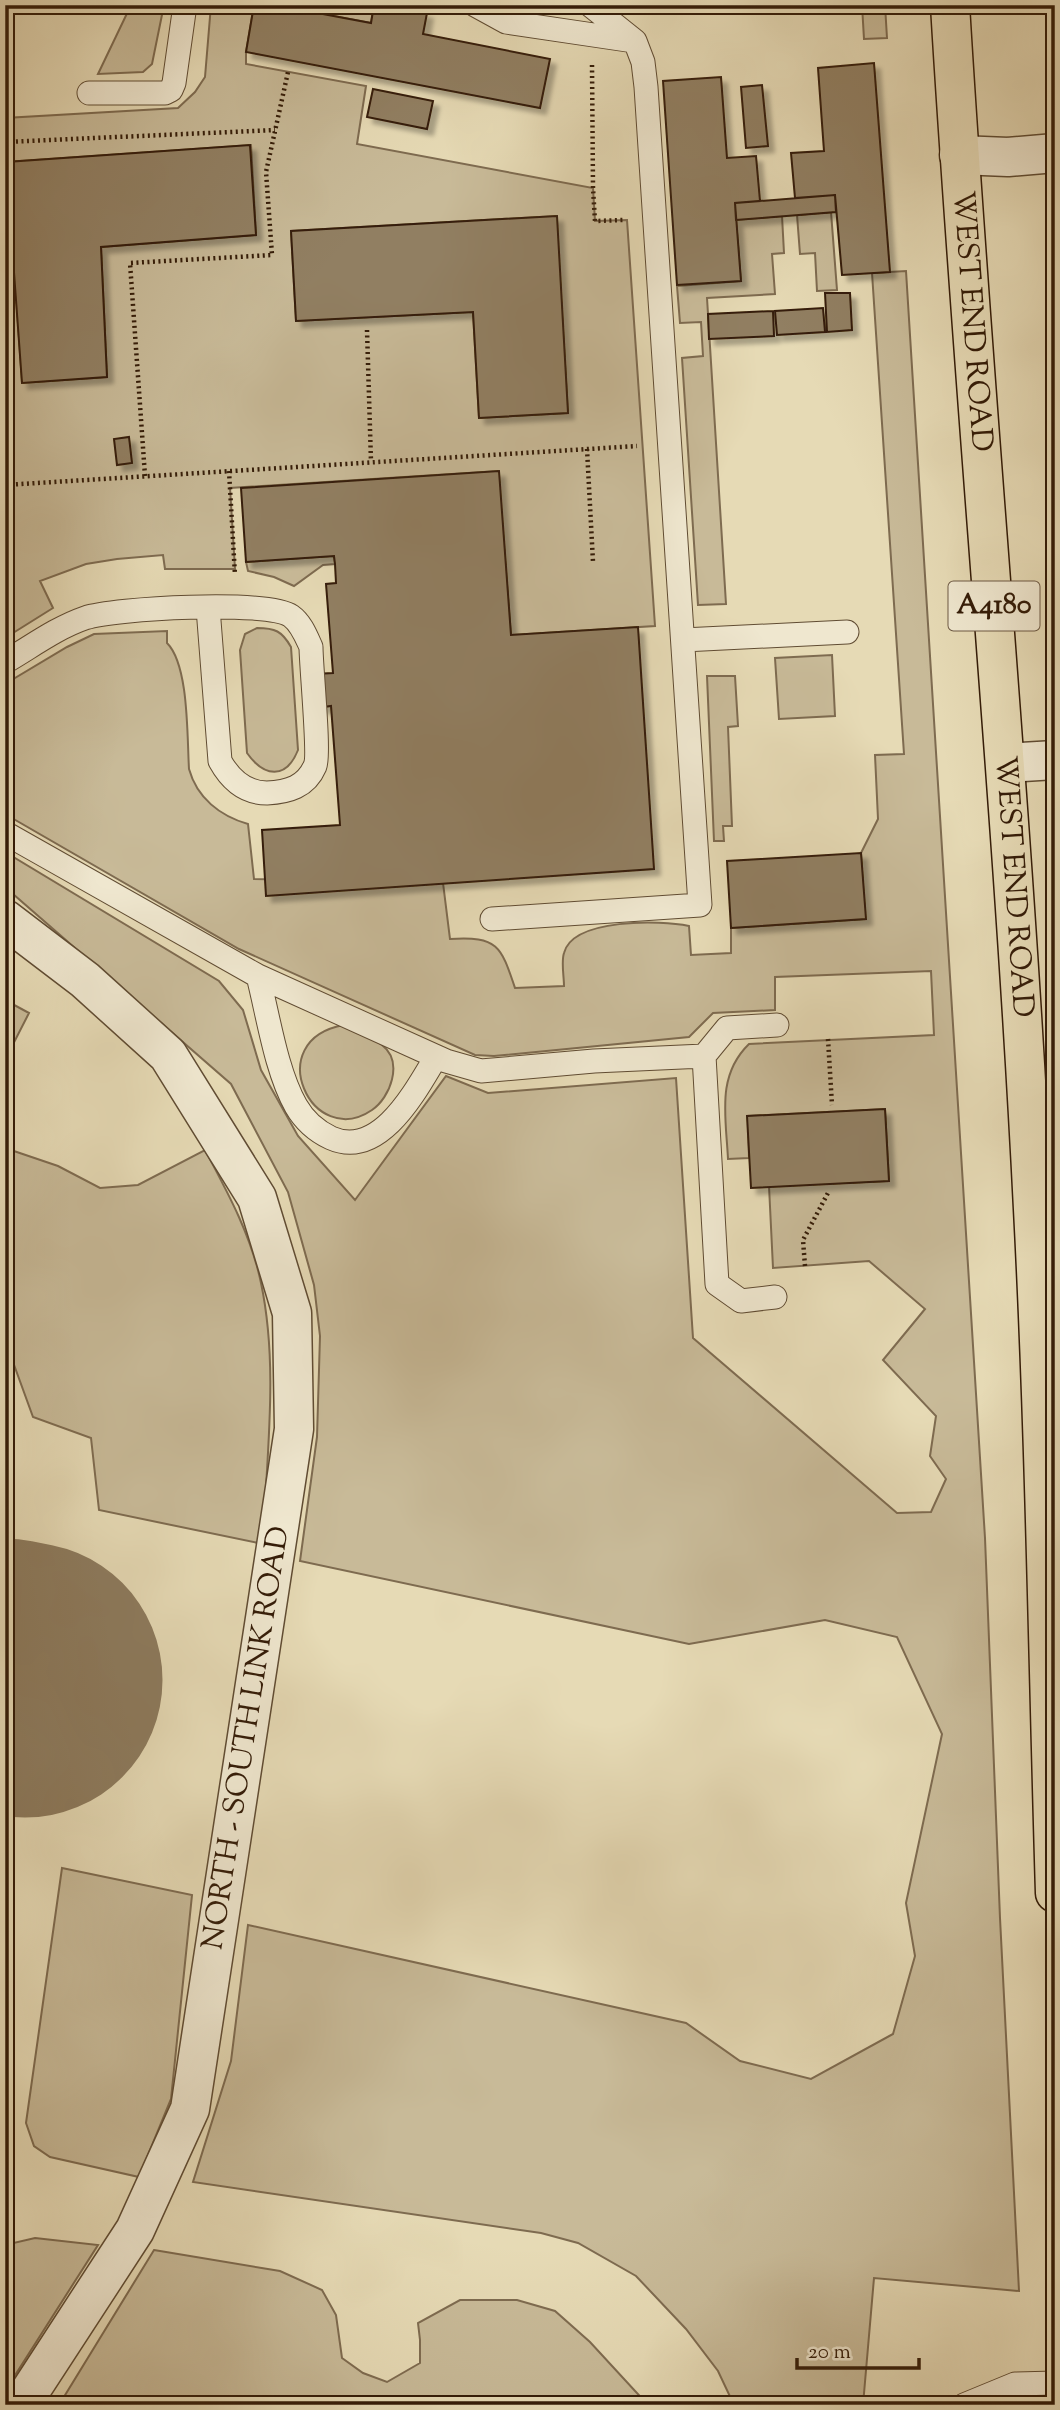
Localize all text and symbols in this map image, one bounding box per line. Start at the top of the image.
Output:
street label: WEST END ROAD [941,189,1003,454]
road number: A4180 [948,582,1040,630]
street label: WEST END ROAD [983,754,1044,1019]
street label: NORTH - SOUTH LINK ROAD [192,1523,302,1953]
scale bar [797,2326,920,2370]
text: 20 m [808,2338,851,2368]

